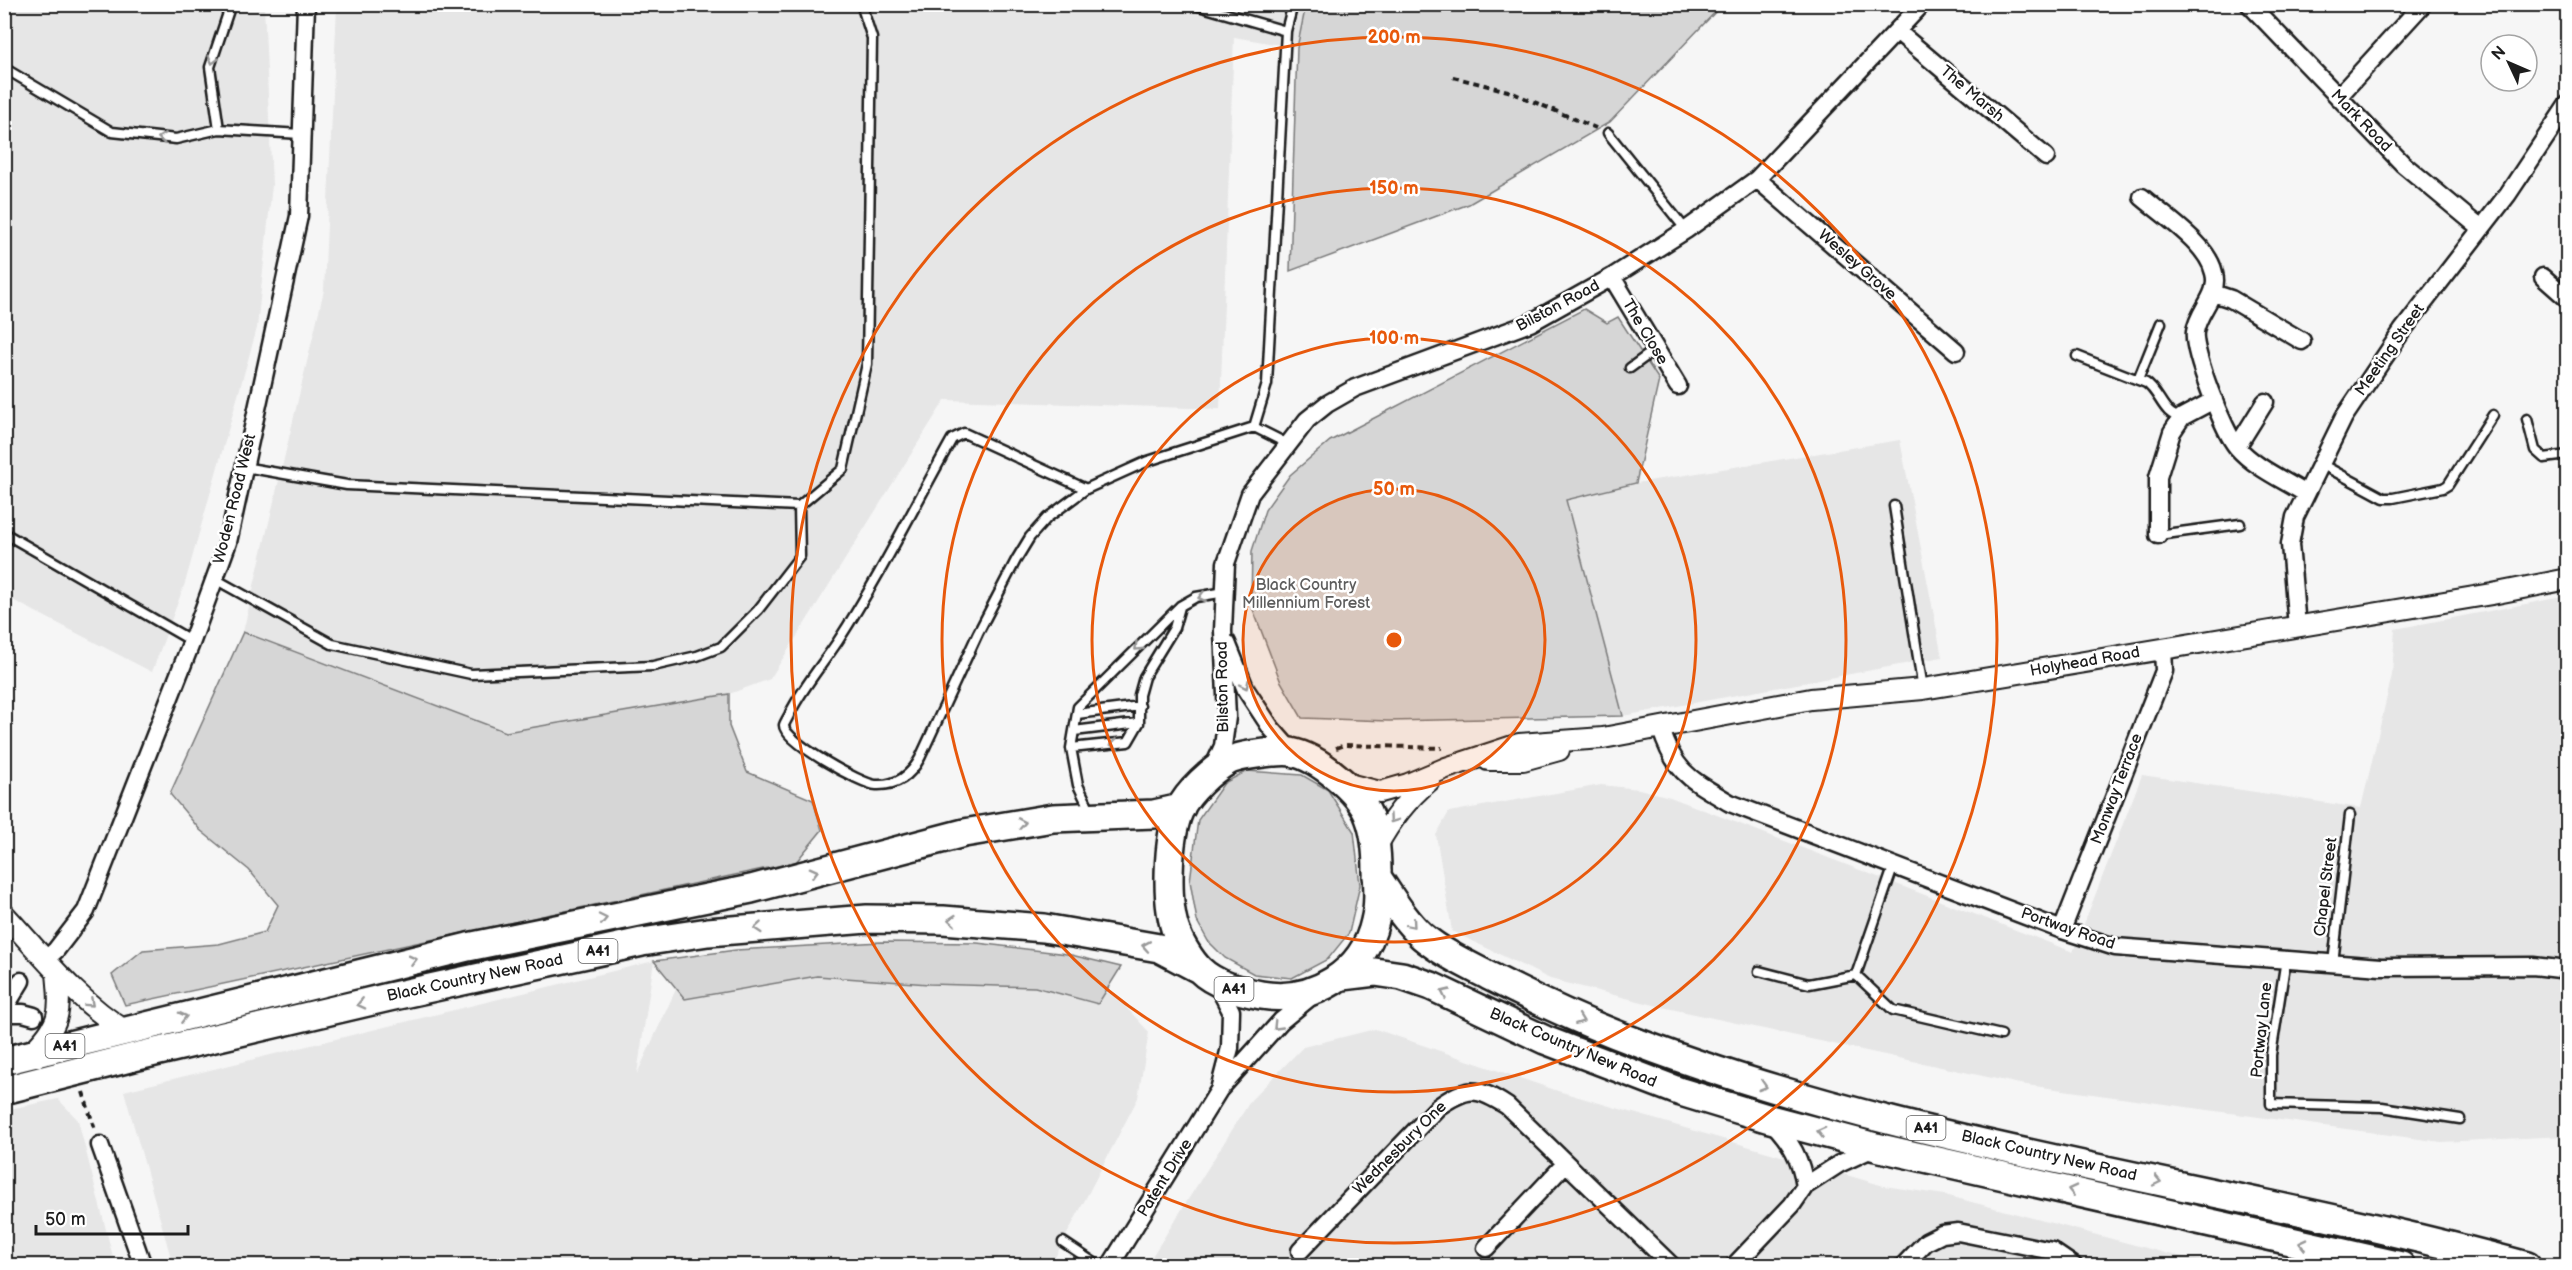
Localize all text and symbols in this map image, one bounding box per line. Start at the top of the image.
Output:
text: 200 m [1367,27,1421,48]
north arrow [2479,33,2539,93]
text: N [2488,43,2510,65]
one-way arrow [208,55,221,65]
street label: The Marsh [1936,62,2008,126]
street label: Mark Road [2327,86,2395,156]
one-way arrow [157,132,166,144]
text: 150 m [1369,178,1419,199]
street label: Wesley Grove [1814,226,1901,305]
street label: Bilston Road [1513,276,1603,336]
street label: The Close [1618,296,1672,369]
street label: Meeting Street [2351,300,2429,400]
text: 100 m [1369,328,1419,349]
street label: Woden Road West [210,432,260,566]
text: 50 m [1373,479,1415,500]
park label: Black Country Millennium Forest [1242,576,1370,613]
one-way arrow [1197,589,1207,602]
centre of rings [1384,630,1404,650]
one-way arrow [1135,640,1145,651]
street label: Bilston Road [1213,641,1233,733]
street label: Holyhead Road [2029,643,2141,681]
one-way arrow [1237,679,1249,690]
street label: Monway Terrace [2087,730,2147,847]
one-way arrow [1109,737,1118,750]
one-way arrow [1389,813,1400,824]
one-way arrow [1016,817,1026,830]
street label: Chapel Street [2311,836,2342,938]
one-way arrow [809,867,819,880]
street label: Portway Road [2018,904,2118,954]
one-way arrow [598,913,608,926]
one-way arrow [948,914,957,927]
one-way arrow [1405,917,1416,928]
one-way arrow [753,921,762,934]
road number: A41 [578,939,618,963]
one-way arrow [1141,940,1150,952]
street label: Black Country New Road [385,950,565,1006]
one-way arrow [408,955,418,968]
road number: A41 [1214,977,1254,1001]
street label: Portway Lane [2248,981,2277,1079]
one-way arrow [1441,988,1452,1000]
one-way arrow [83,996,94,1007]
one-way arrow [356,996,366,1009]
street label: Black Country New Road [1487,1004,1659,1092]
one-way arrow [177,1011,187,1024]
one-way arrow [1574,1013,1585,1026]
one-way arrow [1274,1019,1285,1030]
road number: A41 [46,1034,84,1058]
one-way arrow [1757,1079,1768,1091]
street label: Wednesbury One [1349,1097,1451,1199]
road number: A41 [1906,1116,1946,1140]
one-way arrow [1816,1126,1826,1139]
street label: Black Country New Road [1959,1127,2139,1185]
street label: Patent Drive [1134,1135,1197,1220]
one-way arrow [2152,1174,2162,1187]
one-way arrow [2067,1185,2077,1198]
scale bar [36,1198,188,1236]
text: 50 m [45,1209,86,1230]
one-way arrow [2298,1238,2308,1251]

